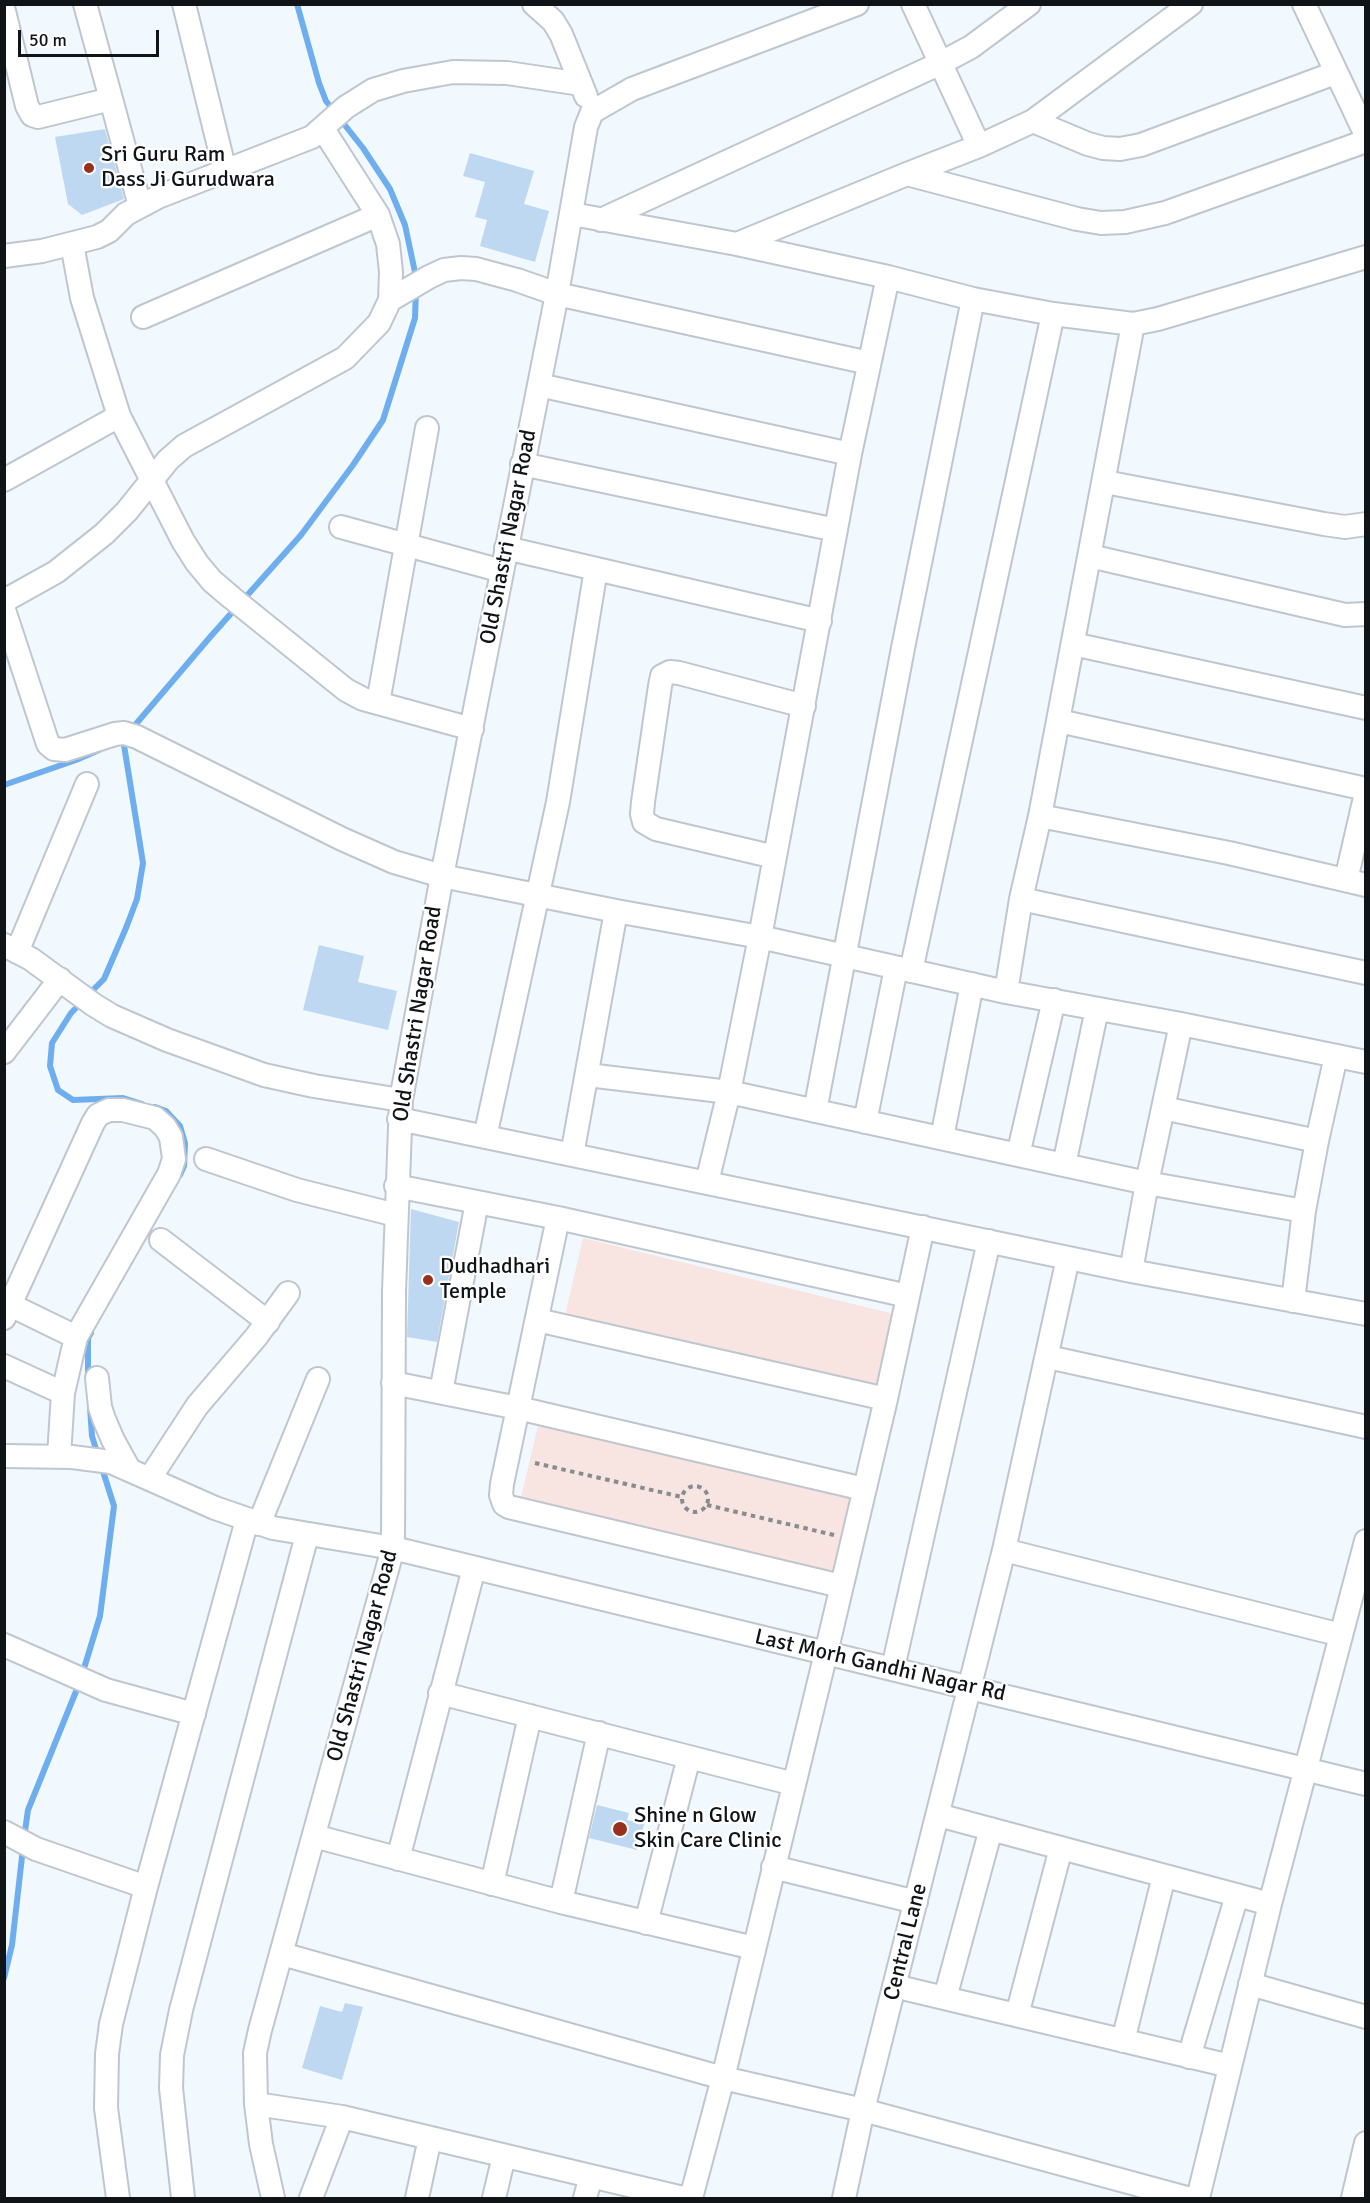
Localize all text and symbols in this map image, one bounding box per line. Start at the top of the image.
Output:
scale bar [21,18,162,56]
text: 50 m [29,29,67,51]
place label: Sri Guru Ram Dass Ji Gurudwara [101,142,275,194]
marker: Sri Guru Ram Dass Ji Gurudwara [82,161,96,175]
street label: Old Shastri Nagar Road [475,427,543,647]
street label: Old Shastri Nagar Road [388,904,448,1124]
place label: Dudhadhari Temple [440,1254,550,1306]
marker: Dudhadhari Temple [421,1273,435,1287]
street label: Old Shastri Nagar Road [322,1547,404,1765]
street label: Last Morh Gandhi Nagar Rd [752,1624,1008,1708]
place label: Shine n Glow Skin Care Clinic [634,1803,782,1855]
marker: Shine n Glow Skin Care Clinic [611,1820,629,1838]
street label: Central Lane [879,1881,933,2003]

